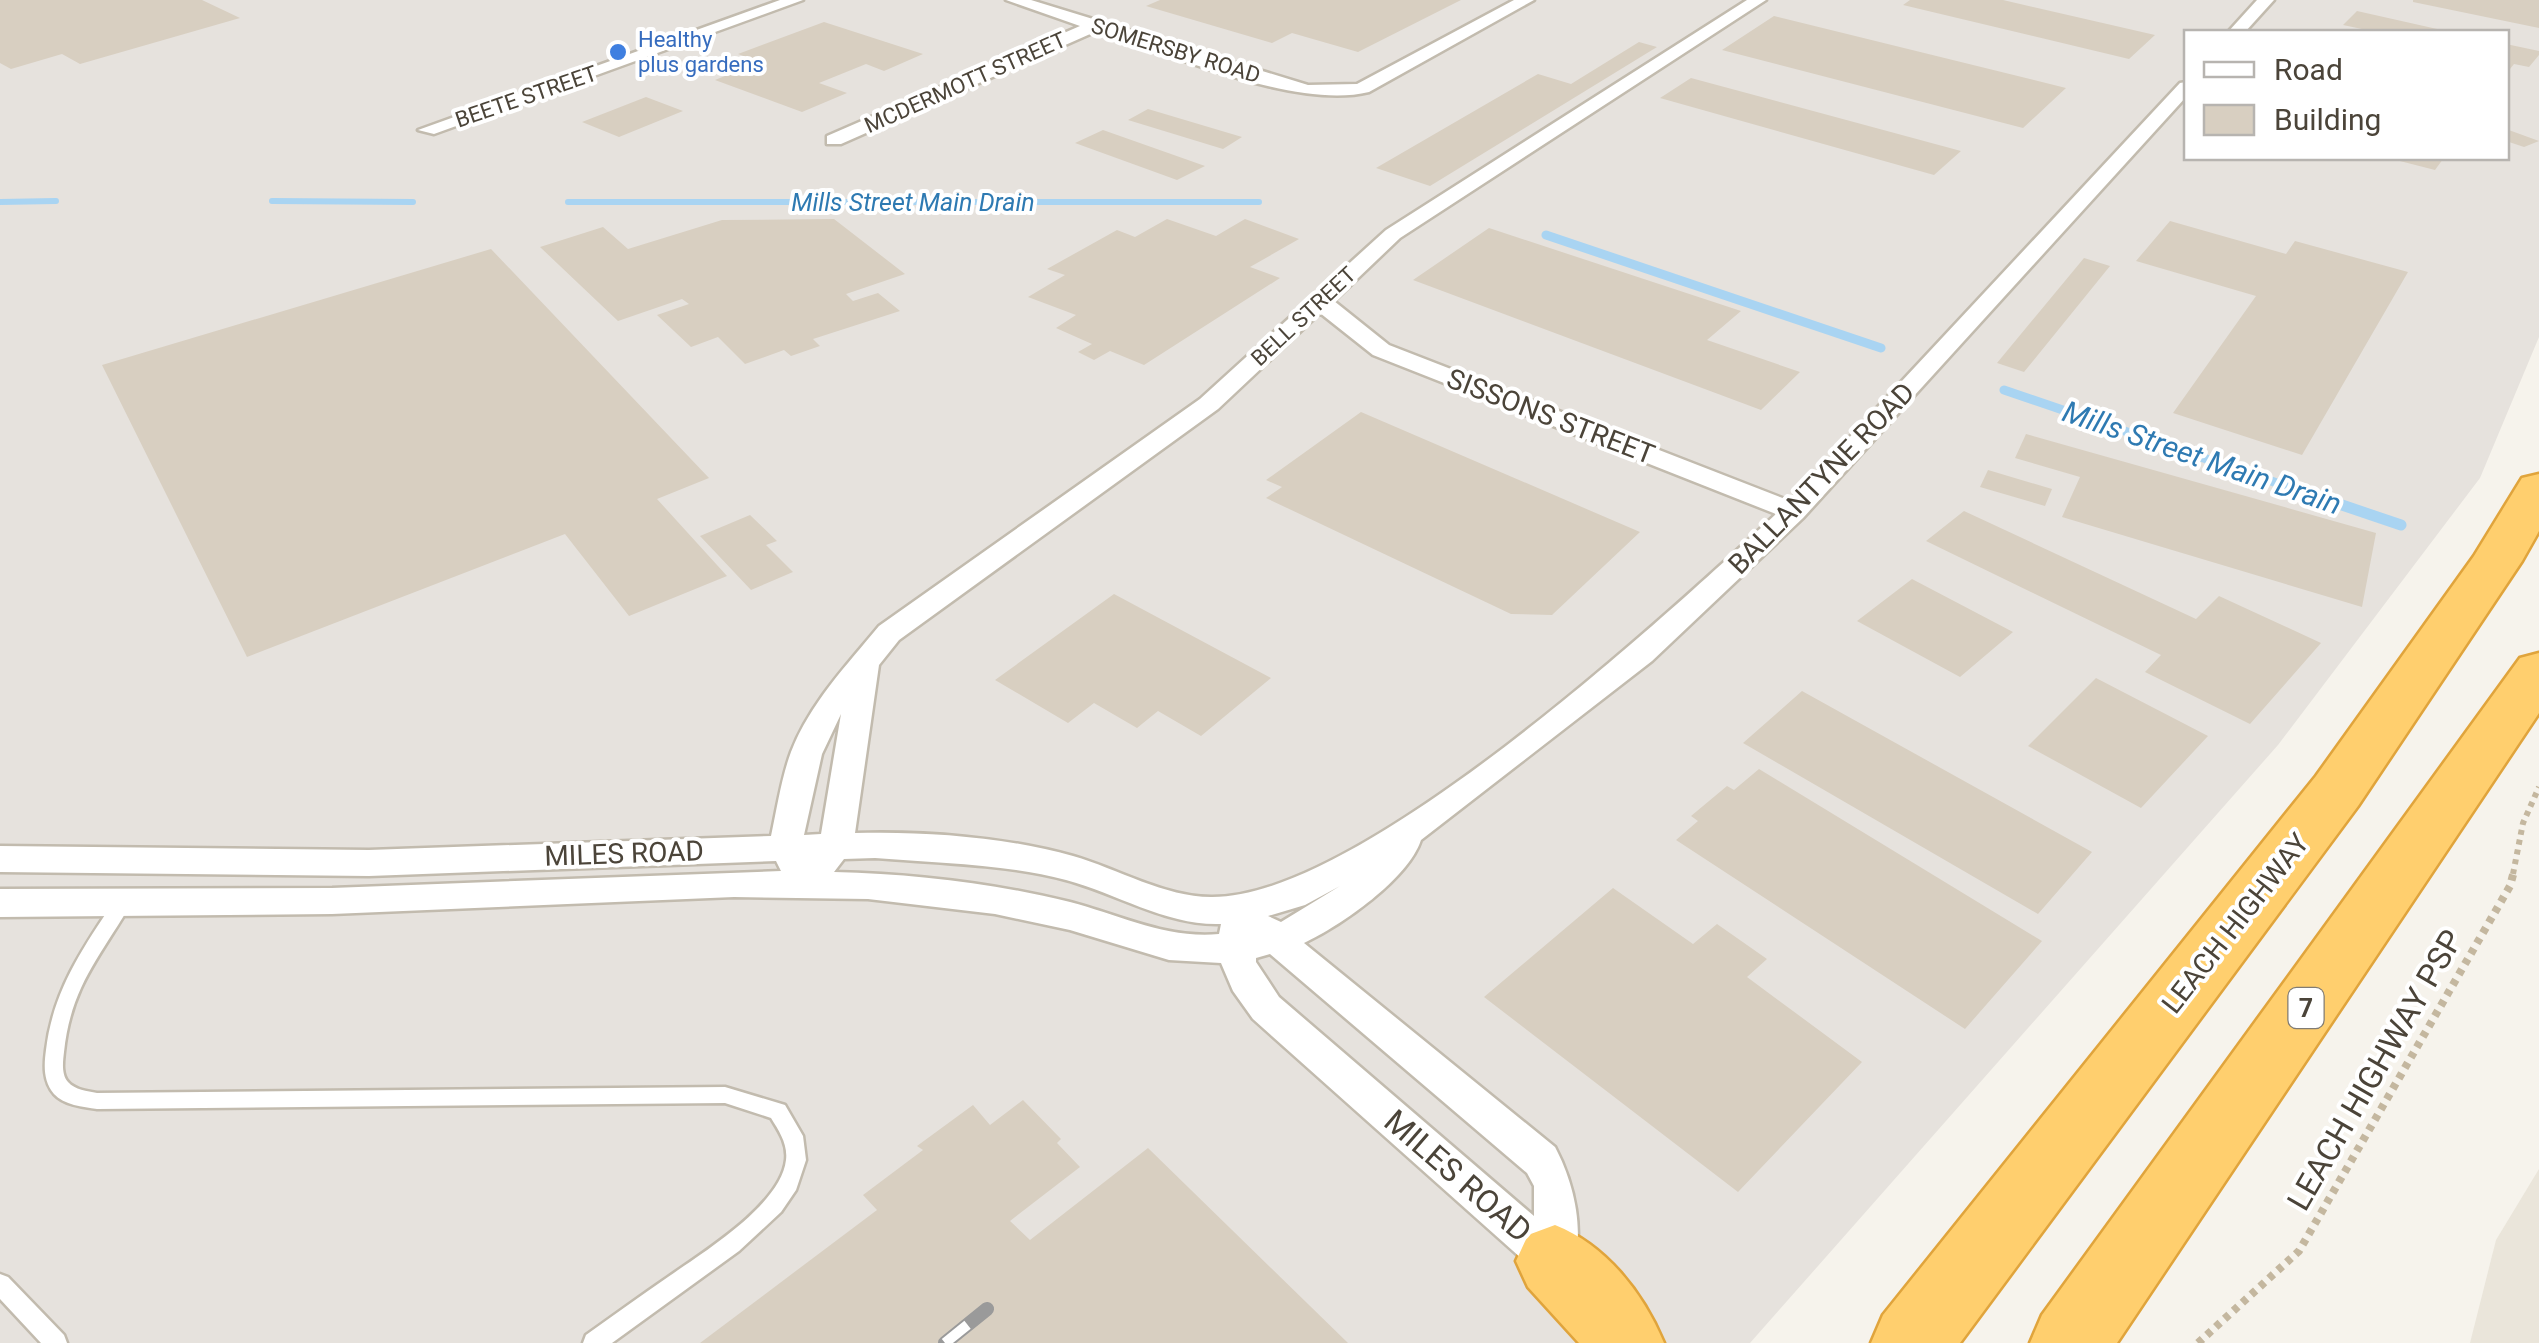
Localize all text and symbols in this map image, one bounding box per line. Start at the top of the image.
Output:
street label: SOMERSBY ROAD [1088,13,1263,88]
place label: Healthy plus gardens [638,27,764,77]
street label: MCDERMOTT STREET [861,27,1070,138]
legend [2184,30,2509,160]
marker: Healthy plus gardens [607,41,629,63]
text: Road [2274,52,2343,87]
street label: BEETE STREET [452,61,600,132]
text: Building [2274,102,2381,137]
water label: Mills Street Main Drain [791,188,1035,217]
street label: BELL STREET [1246,262,1361,371]
street label: SISSONS STREET [1442,362,1660,471]
street label: BALLANTYNE ROAD [1721,376,1921,581]
water label: Mills Street Main Drain [2058,393,2346,522]
street label: LEACH HIGHWAY [2155,827,2316,1020]
street label: MILES ROAD [544,834,704,873]
street label: LEACH HIGHWAY PSP [2279,923,2471,1217]
road number: 7 [2288,988,2324,1028]
street label: MILES ROAD [1377,1102,1539,1250]

